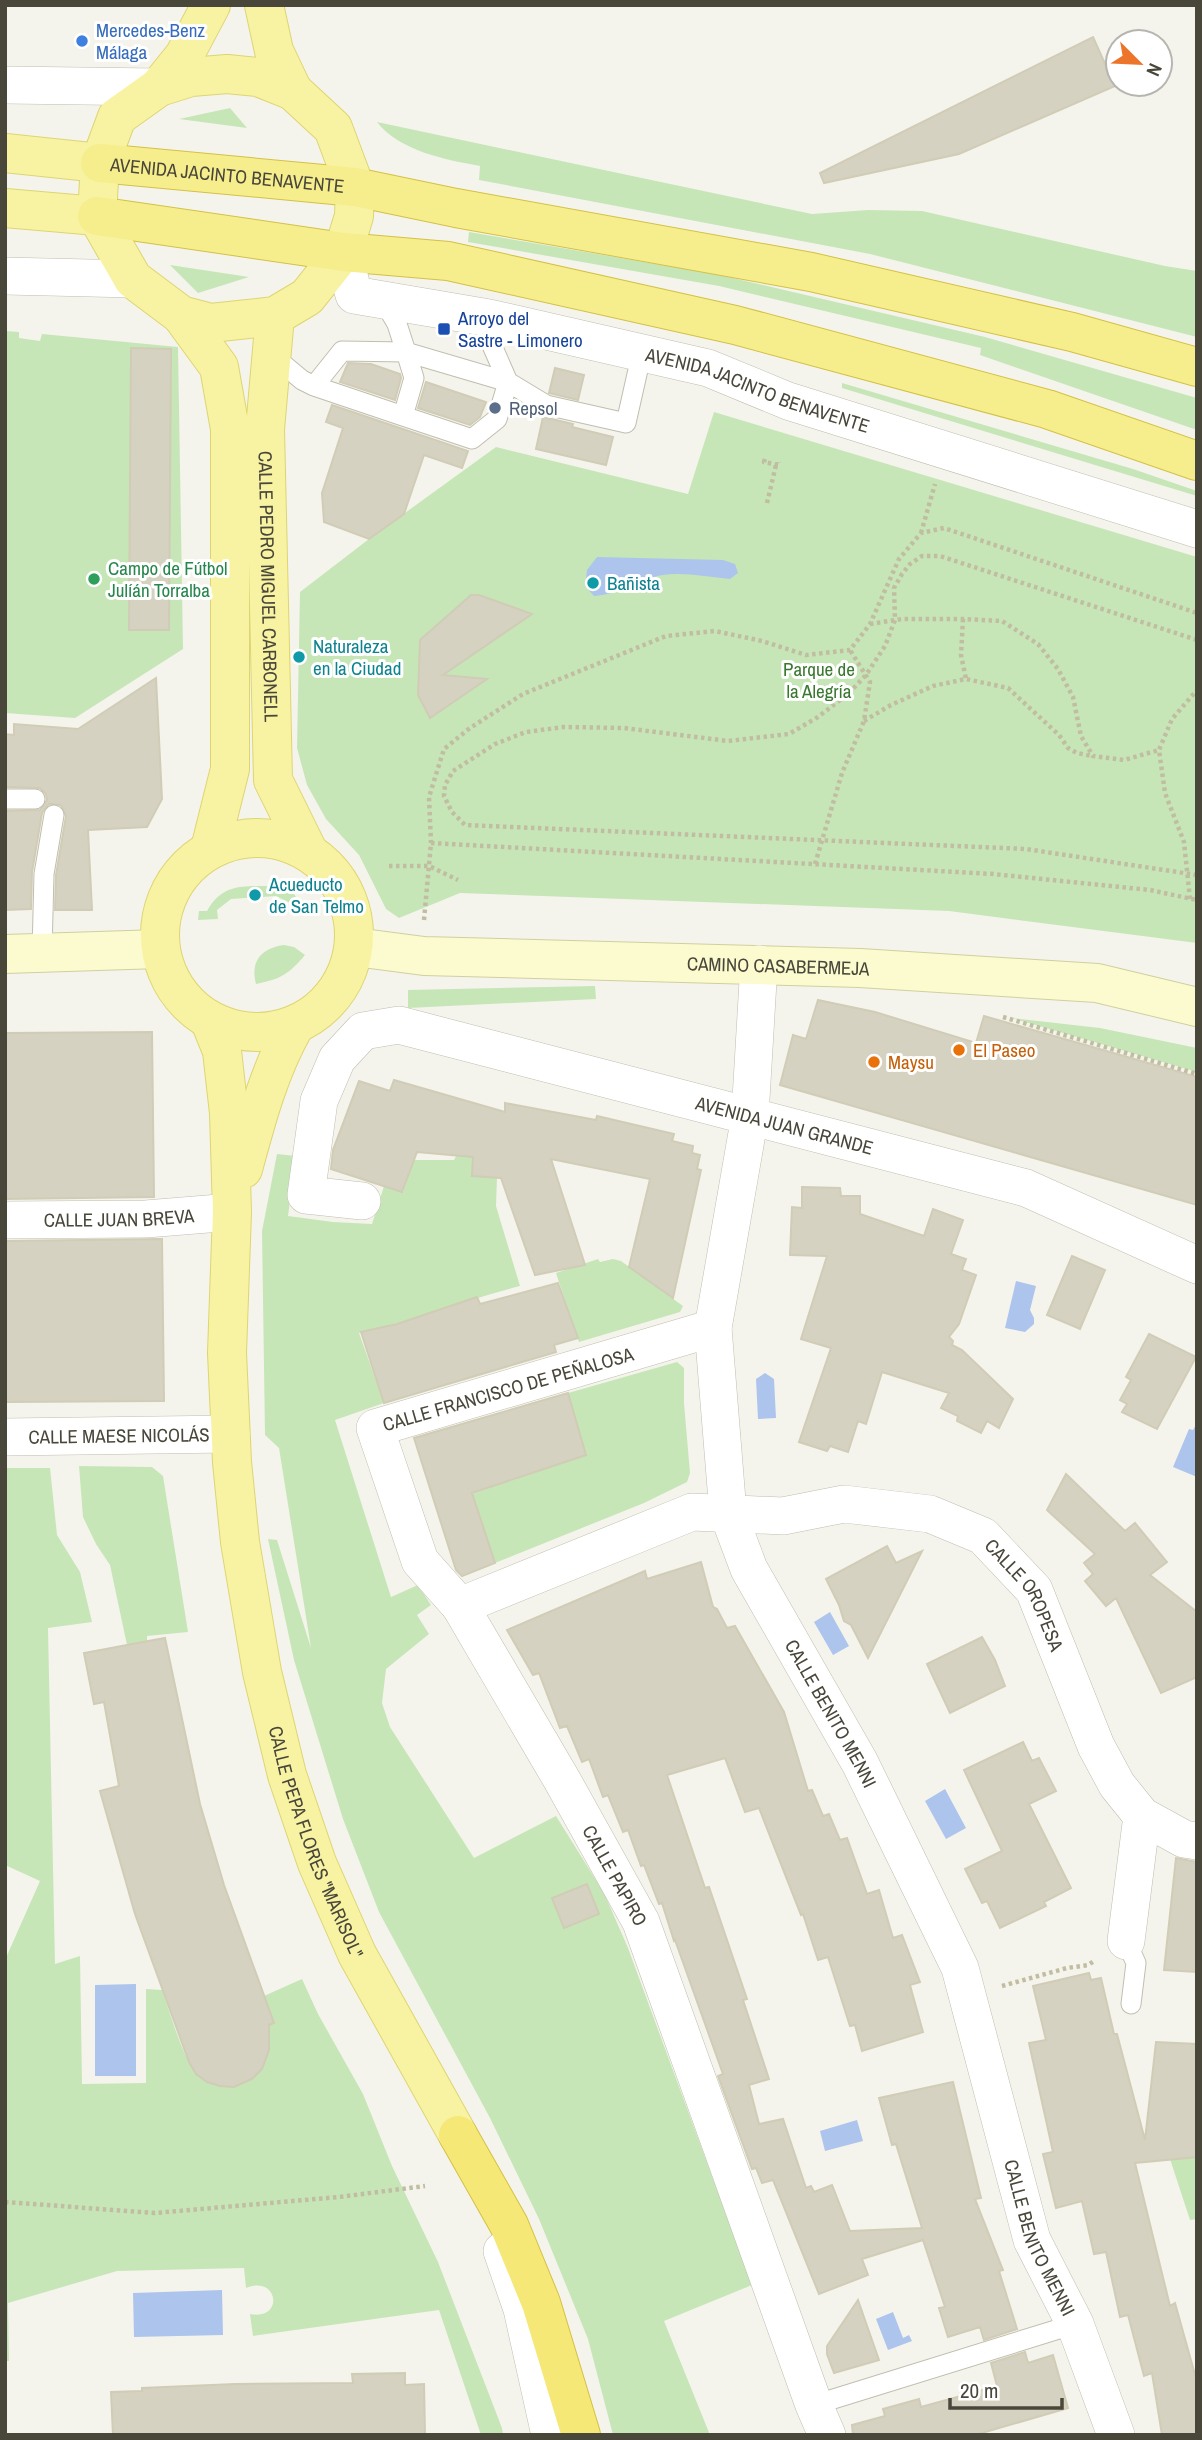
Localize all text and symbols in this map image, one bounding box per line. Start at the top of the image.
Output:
place label: Mercedes-Benz Málaga [96,17,205,65]
north arrow [1104,28,1174,98]
marker: Mercedes-Benz Málaga [74,33,90,49]
text: N [1140,59,1169,80]
street label: AVENIDA JACINTO BENAVENTE [108,151,346,199]
place label: Arroyo del Sastre - Limonero [457,305,583,353]
marker: Arroyo del Sastre - Limonero [436,321,452,337]
street label: AVENIDA JACINTO BENAVENTE [642,341,873,439]
place label: Repsol [509,395,558,421]
marker: Repsol [487,400,503,416]
street label: CALLE PEDRO MIGUEL CARBONELL [252,450,285,723]
place label: Campo de Fútbol Julíán Torralba [108,555,228,603]
place label: Bañista [607,570,660,596]
marker: Campo de Fútbol Julíán Torralba [86,571,102,587]
marker: Bañista [585,575,601,591]
place label: Naturaleza en la Ciudad [313,633,401,681]
marker: Naturaleza en la Ciudad [291,649,307,665]
park label: Parque de la Alegría [783,656,855,704]
place label: Acueducto de San Telmo [268,871,364,919]
marker: Acueducto de San Telmo [247,887,263,903]
street label: CAMINO CASABERMEJA [687,950,871,982]
place label: El Paseo [973,1037,1035,1063]
marker: El Paseo [951,1042,967,1058]
place label: Maysu [888,1049,934,1075]
marker: Maysu [866,1054,882,1070]
street label: AVENIDA JUAN GRANDE [692,1089,876,1161]
street label: CALLE JUAN BREVA [44,1202,196,1233]
street label: CALLE FRANCISCO DE PEÑALOSA [380,1341,637,1437]
street label: CALLE MAESE NICOLÁS [28,1421,210,1450]
street label: CALLE OROPESA [979,1533,1070,1655]
street label: CALLE BENITO MENNI [779,1635,883,1792]
street label: CALLE PEPA FLORES "MARISOL" [263,1723,370,1963]
street label: CALLE PAPIRO [577,1820,654,1930]
street label: CALLE BENITO MENNI [998,2157,1081,2320]
scale bar [950,2366,1062,2410]
text: 20 m [960,2376,998,2405]

